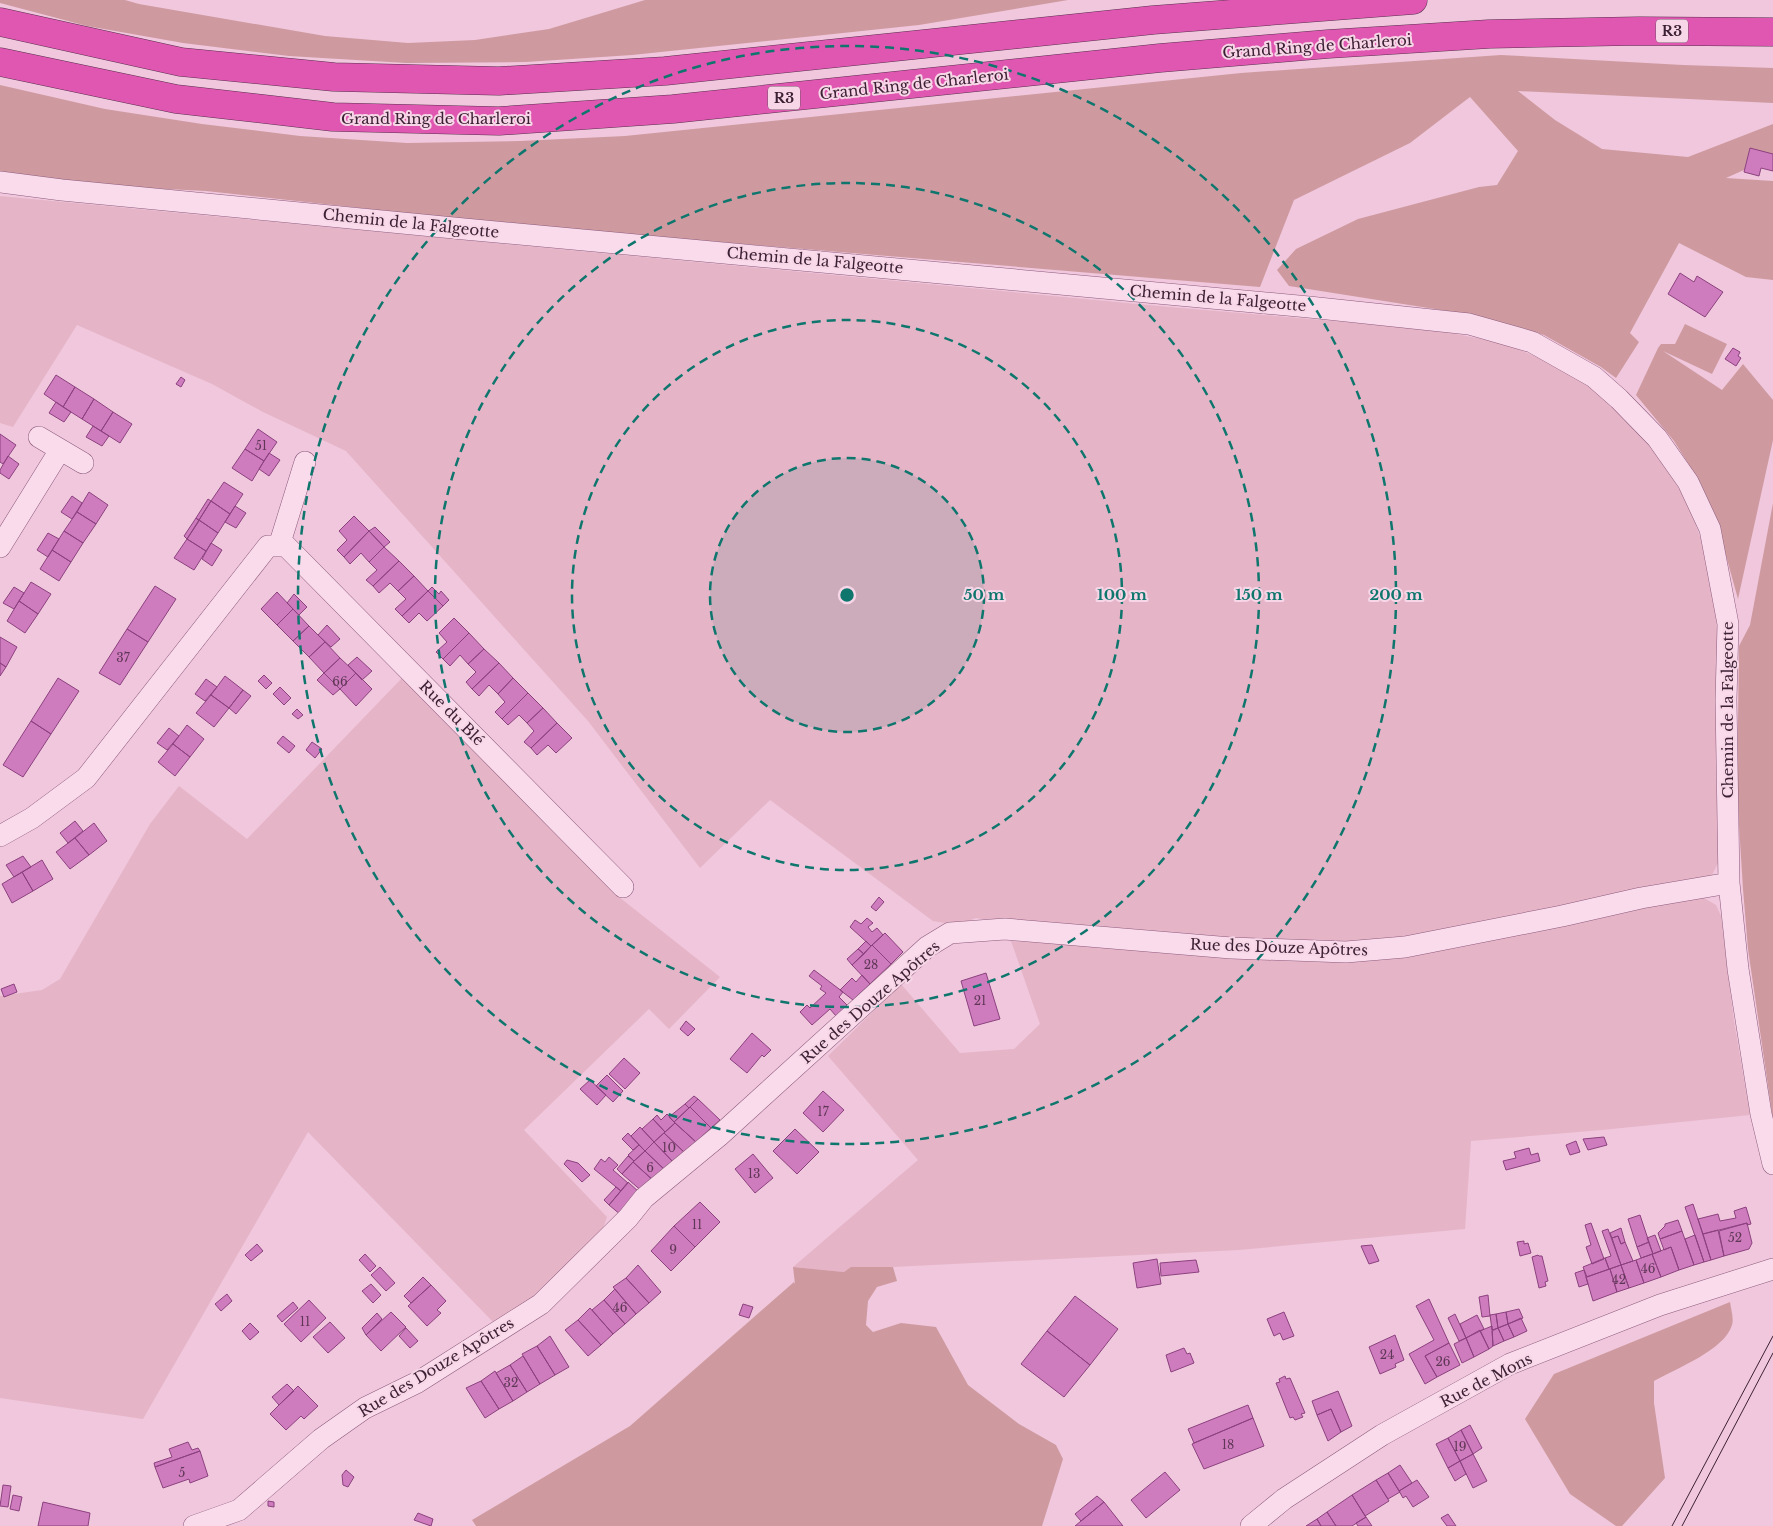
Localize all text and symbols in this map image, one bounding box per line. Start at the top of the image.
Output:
road number: R3 [1656,20,1688,42]
street label: Grand Ring de Charleroi [1222,30,1412,62]
street label: Grand Ring de Charleroi [819,65,1009,103]
road number: R3 [768,86,800,110]
street label: Grand Ring de Charleroi [341,109,531,128]
street label: Chemin de la Falgeotte [322,204,500,242]
street label: Chemin de la Falgeotte [726,243,904,277]
street label: Chemin de la Falgeotte [1129,281,1307,315]
house number: 51 [255,438,267,453]
text: 50 m [964,585,1005,604]
text: 100 m [1097,585,1147,604]
text: 150 m [1235,585,1283,604]
text: 200 m [1370,585,1423,604]
centre of rings [838,586,856,604]
street label: Chemin de la Falgeotte [1718,621,1737,799]
house number: 37 [116,650,131,665]
house number: 66 [332,674,348,689]
street label: Rue du Blé [416,677,488,749]
street label: Rue des Douze Apôtres [1190,934,1368,960]
street label: Rue des Douze Apôtres [797,936,944,1068]
house number: 28 [864,957,878,972]
house number: 21 [974,993,986,1008]
house number: 17 [817,1104,830,1119]
house number: 10 [662,1140,676,1155]
house number: 6 [646,1160,654,1175]
house number: 13 [748,1166,760,1181]
house number: 11 [692,1217,702,1232]
house number: 52 [1728,1230,1742,1245]
house number: 9 [669,1242,677,1257]
house number: 46 [1641,1261,1656,1276]
house number: 42 [1612,1272,1626,1287]
house number: 46 [613,1300,628,1315]
street label: Rue des Douze Apôtres [355,1313,517,1421]
house number: 11 [300,1314,310,1329]
house number: 24 [1380,1347,1394,1362]
street label: Rue de Mons [1437,1349,1535,1411]
house number: 26 [1435,1354,1451,1369]
house number: 32 [504,1375,518,1390]
house number: 18 [1222,1437,1234,1452]
house number: 19 [1453,1439,1467,1454]
house number: 5 [179,1465,186,1480]

